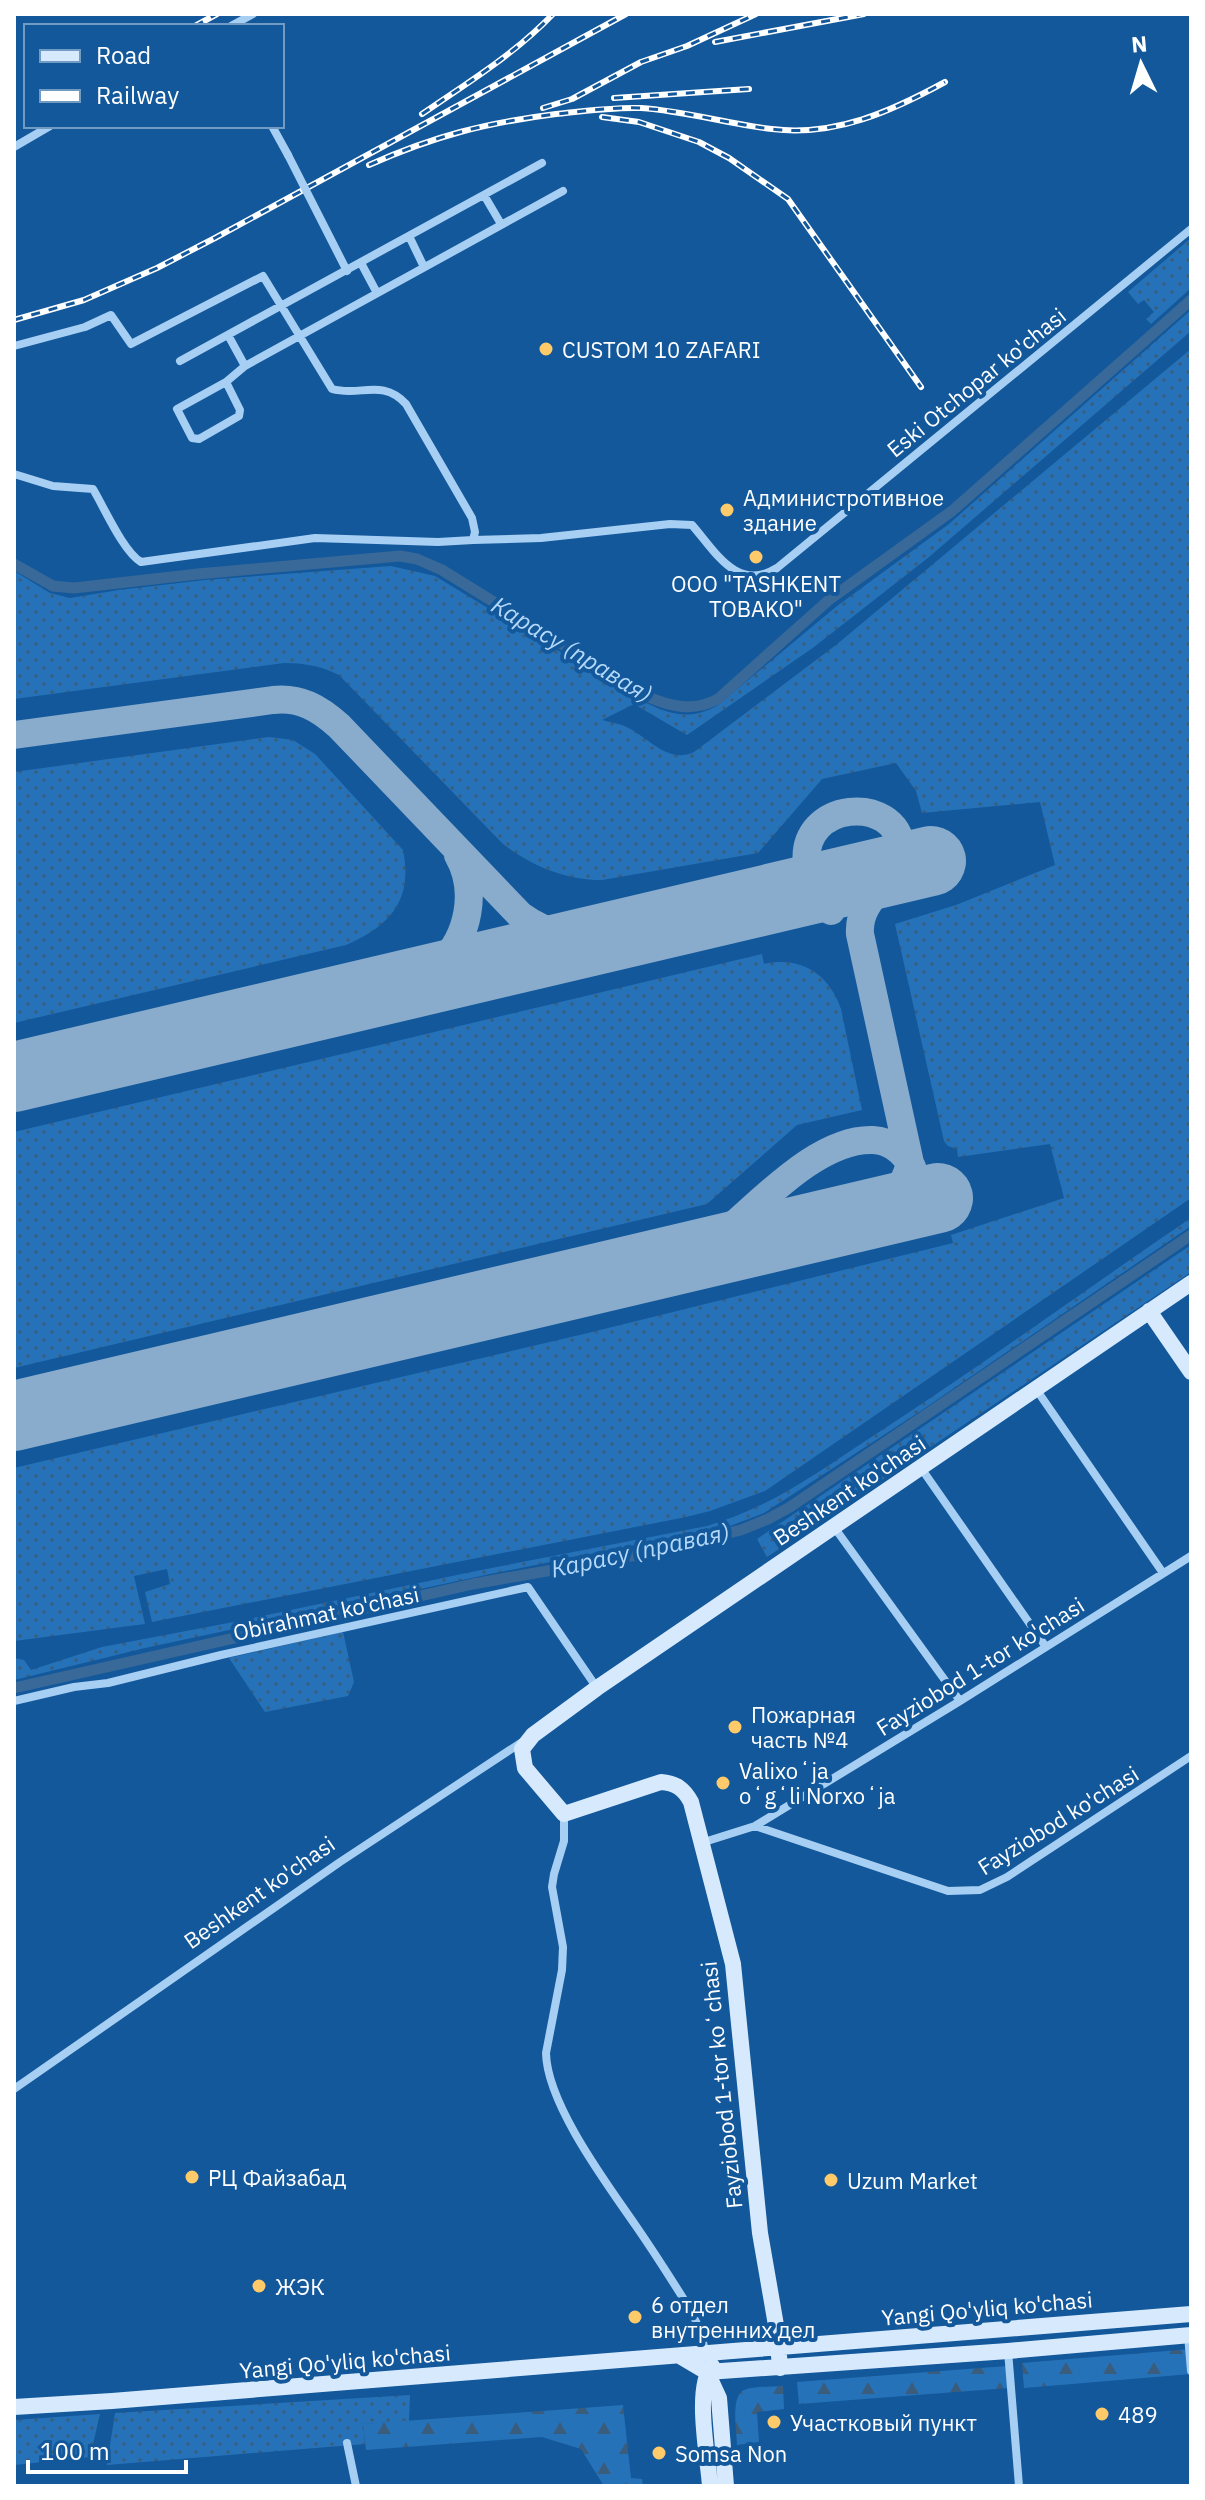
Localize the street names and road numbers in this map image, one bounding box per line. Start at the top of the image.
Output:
street label: Eski Otchopar ko'chasi [881,301,1071,463]
street label: Beshkent ko'chasi [767,1428,931,1552]
street label: Obirahmat ko'chasi [230,1579,422,1647]
street label: Fayziobod 1-tor ko'chasi [871,1590,1089,1742]
street label: Fayziobod ko'chasi [972,1759,1144,1881]
street label: Beshkent ko'chasi [178,1829,340,1955]
street label: Fayziobod 1-tor koʻchasi [694,1960,748,2210]
street label: Yangi Qo'yliq ko'chasi [880,2284,1094,2332]
street label: Yangi Qo'yliq ko'chasi [238,2337,452,2385]

